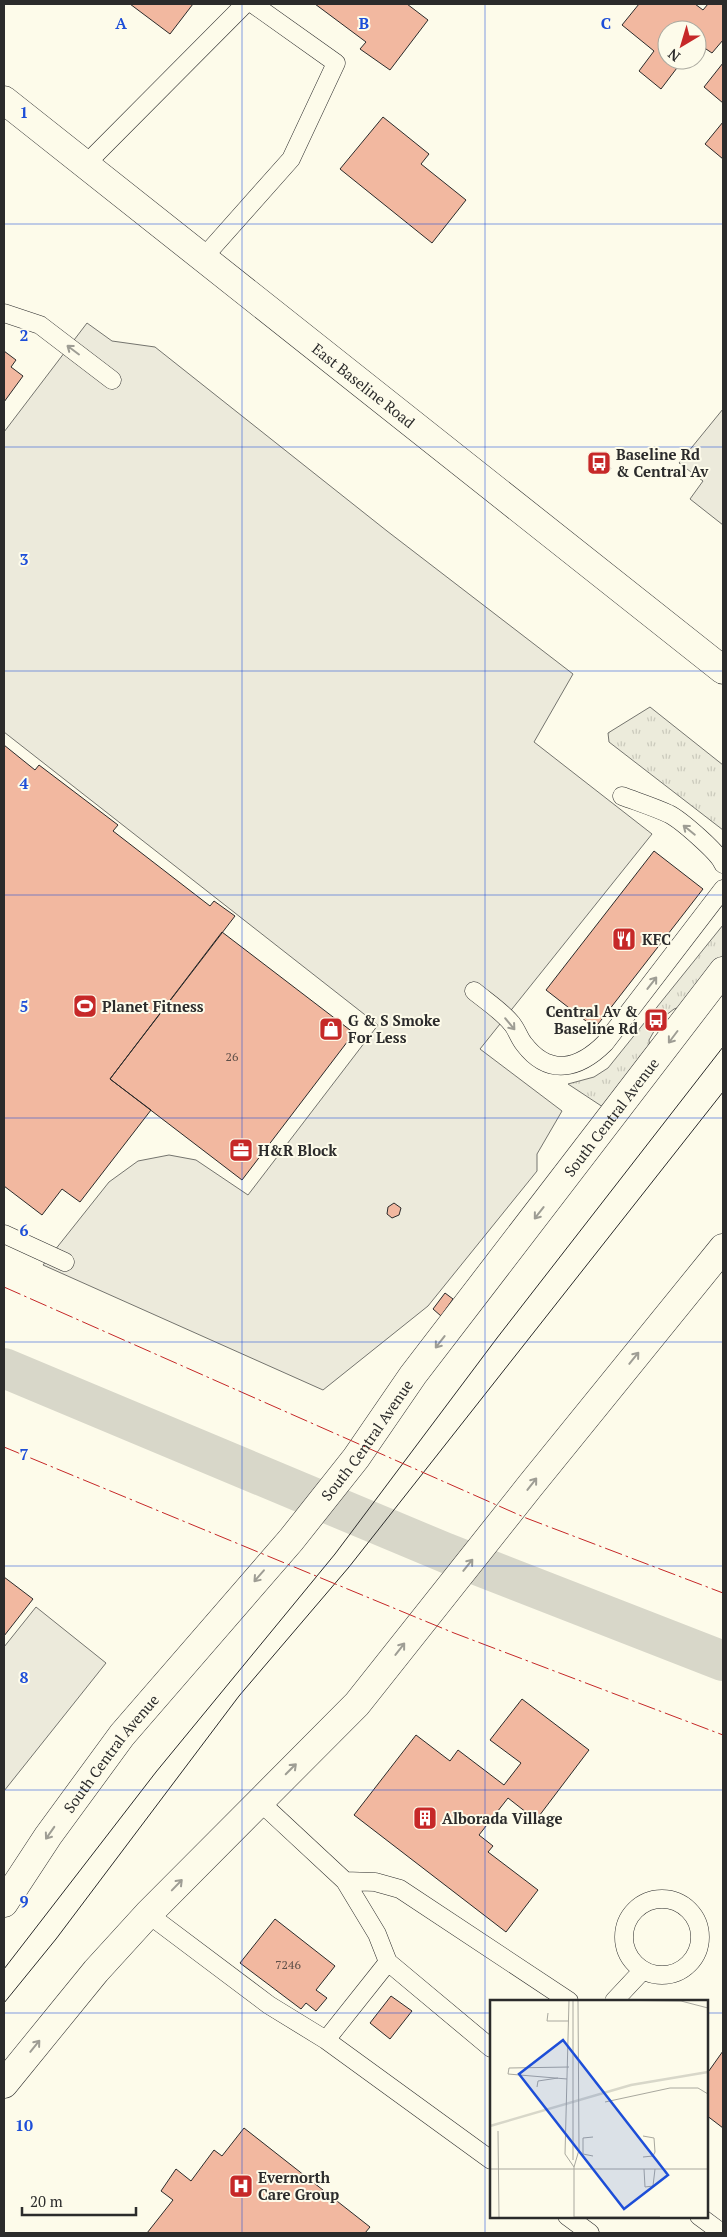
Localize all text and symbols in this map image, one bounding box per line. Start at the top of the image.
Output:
text: A [115,12,127,34]
text: B [359,12,369,34]
text: C [601,12,611,34]
north arrow [657,20,707,70]
text: N [663,45,684,66]
text: 1 [19,101,29,123]
text: 2 [19,324,29,346]
street label: East Baseline Road [308,338,419,432]
one-way arrow [66,345,80,355]
place label: Baseline Rd & Central Av [616,444,709,481]
bus stop icon: Baseline Rd & Central Av [586,450,612,476]
text: 3 [19,548,29,570]
text: 4 [19,772,29,794]
one-way arrow [683,825,696,836]
restaurant icon: KFC [611,926,637,952]
place label: KFC [642,929,671,949]
one-way arrow [646,977,657,990]
sports icon: Planet Fitness [72,993,98,1019]
text: 5 [19,995,29,1017]
place label: Planet Fitness [102,996,204,1016]
place label: Central Av & Baseline Rd [546,1001,638,1038]
bus stop icon: Central Av & Baseline Rd [643,1007,669,1033]
place label: G & S Smoke For Less [348,1010,440,1047]
shop icon: G & S Smoke For Less [318,1016,344,1042]
one-way arrow [504,1017,516,1030]
one-way arrow [667,1030,678,1043]
house number: 26 [226,1049,239,1064]
street label: South Central Avenue [559,1053,663,1180]
office icon: H&R Block [228,1137,254,1163]
place label: H&R Block [258,1140,337,1160]
one-way arrow [534,1206,544,1220]
text: 6 [19,1219,29,1241]
one-way arrow [434,1335,445,1348]
one-way arrow [629,1352,640,1365]
street label: South Central Avenue [316,1375,417,1505]
text: 7 [19,1443,29,1465]
one-way arrow [526,1478,537,1491]
one-way arrow [462,1558,473,1571]
one-way arrow [253,1570,265,1583]
one-way arrow [394,1643,405,1656]
text: 8 [19,1666,29,1688]
street label: South Central Avenue [59,1690,163,1817]
one-way arrow [284,1763,297,1775]
building icon: Alborada Village [412,1805,438,1831]
place label: Alborada Village [442,1808,562,1828]
one-way arrow [45,1826,55,1840]
one-way arrow [170,1879,183,1891]
text: 9 [19,1890,29,1912]
house number: 7246 [275,1957,301,1972]
inset map [490,2000,707,2217]
one-way arrow [29,2040,40,2053]
text: 10 [15,2114,33,2136]
place label: Evernorth Care Group [258,2167,339,2204]
hospital icon: Evernorth Care Group [228,2173,254,2199]
scale bar [22,2184,136,2216]
text: 20 m [30,2191,63,2211]

